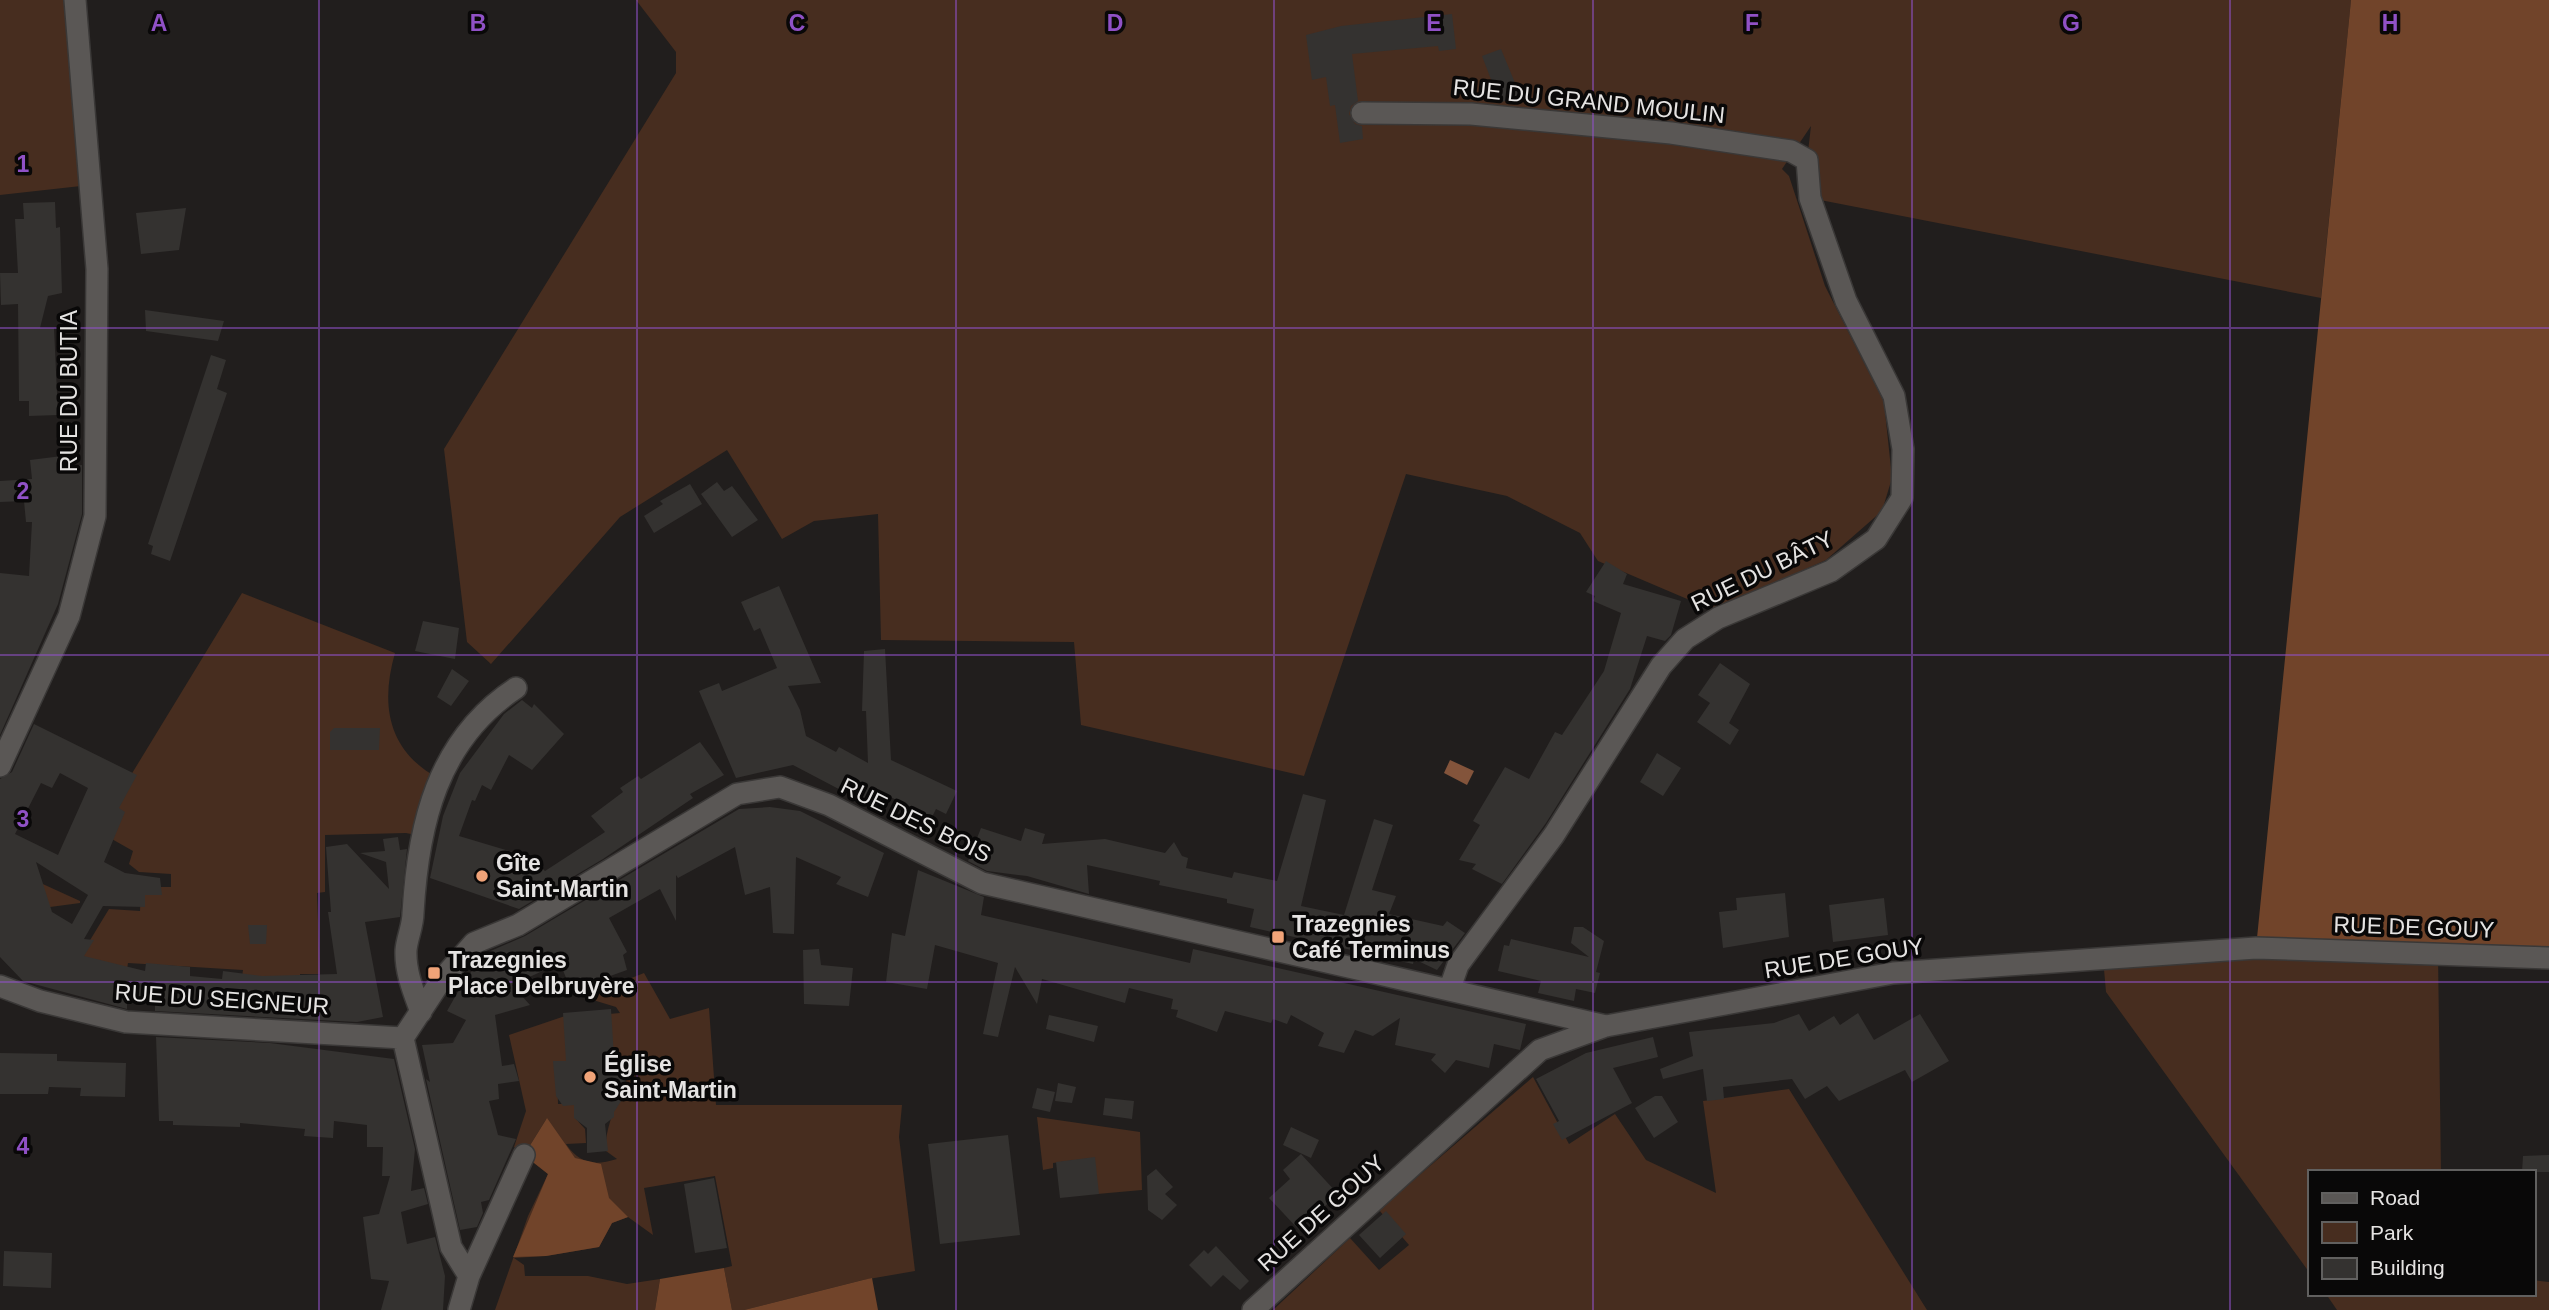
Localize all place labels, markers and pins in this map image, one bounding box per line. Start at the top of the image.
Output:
place label: Gîte Saint-Martin [496,850,629,902]
marker: Gîte Saint-Martin [474,868,490,884]
place label: Trazegnies Café Terminus [1292,911,1450,963]
marker: Trazegnies Café Terminus [1270,929,1286,945]
place label: Trazegnies Place Delbruyère [448,947,635,999]
marker: Trazegnies Place Delbruyère [426,965,442,981]
place label: Église Saint-Martin [604,1050,737,1103]
marker: Église Saint-Martin [582,1069,598,1085]

